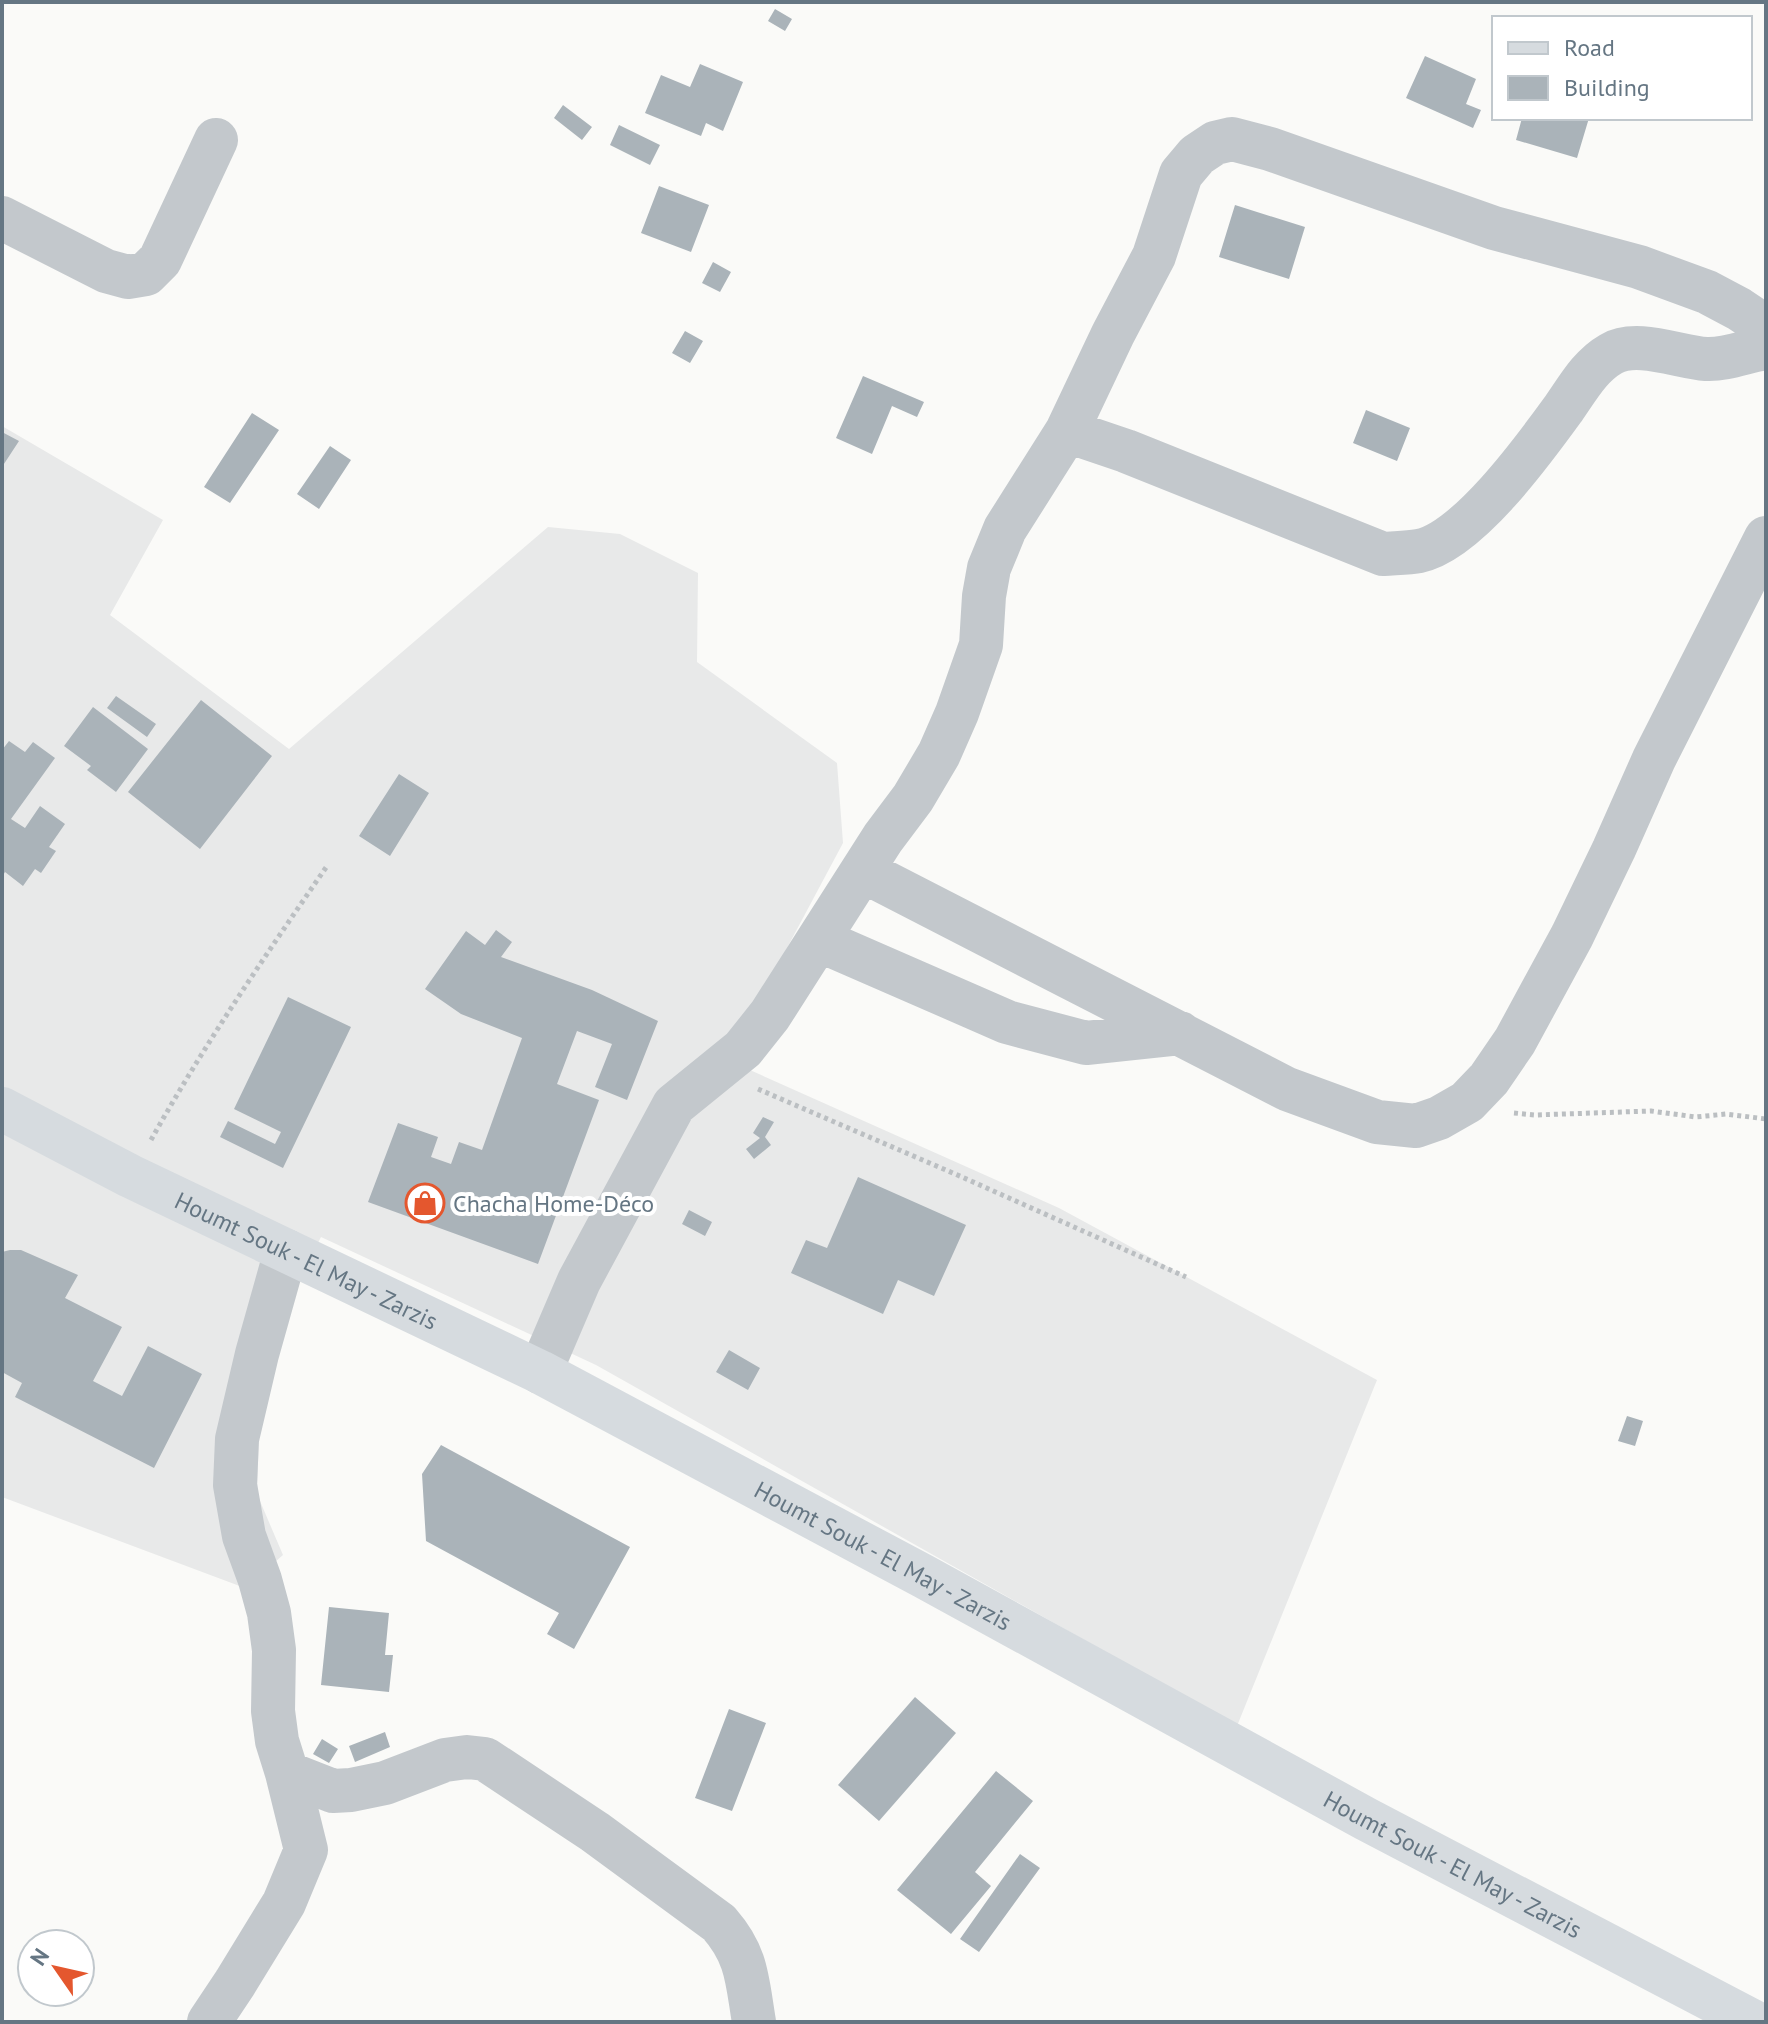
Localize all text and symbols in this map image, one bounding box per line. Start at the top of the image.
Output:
legend [1492,16,1752,120]
text: Road [1564,32,1615,63]
text: Building [1564,72,1650,103]
shop icon: Chacha Home-Déco [404,1182,446,1224]
street label: Houmt Souk - El May - Zarzis [170,1184,443,1336]
place label: Chacha Home-Déco [453,1188,654,1219]
street label: Houmt Souk - El May - Zarzis [749,1474,1017,1637]
street label: Houmt Souk - El May - Zarzis [1318,1783,1587,1945]
north arrow [16,1928,96,2008]
text: N [24,1943,55,1971]

